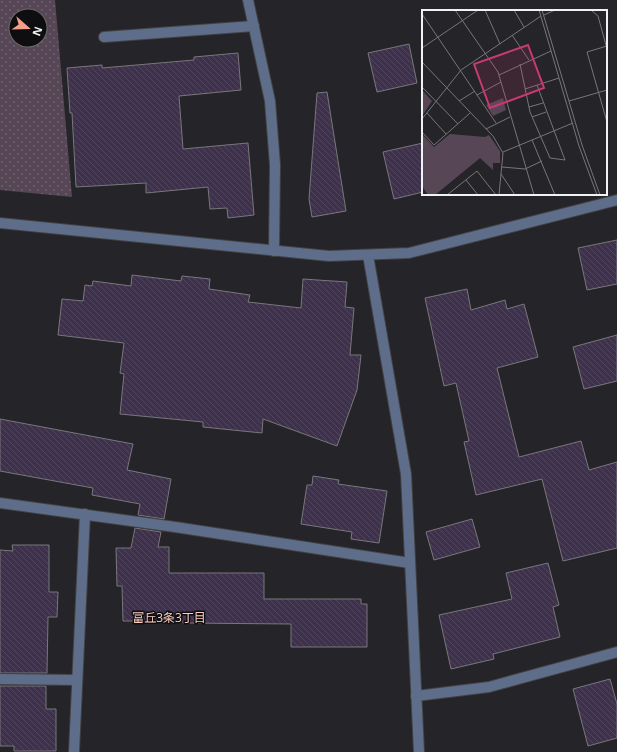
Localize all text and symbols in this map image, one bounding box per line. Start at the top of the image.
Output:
north arrow [8,8,48,48]
inset map [422,10,607,195]
text: N [29,25,46,38]
district label: 富丘3条3丁目 [132,609,206,626]

